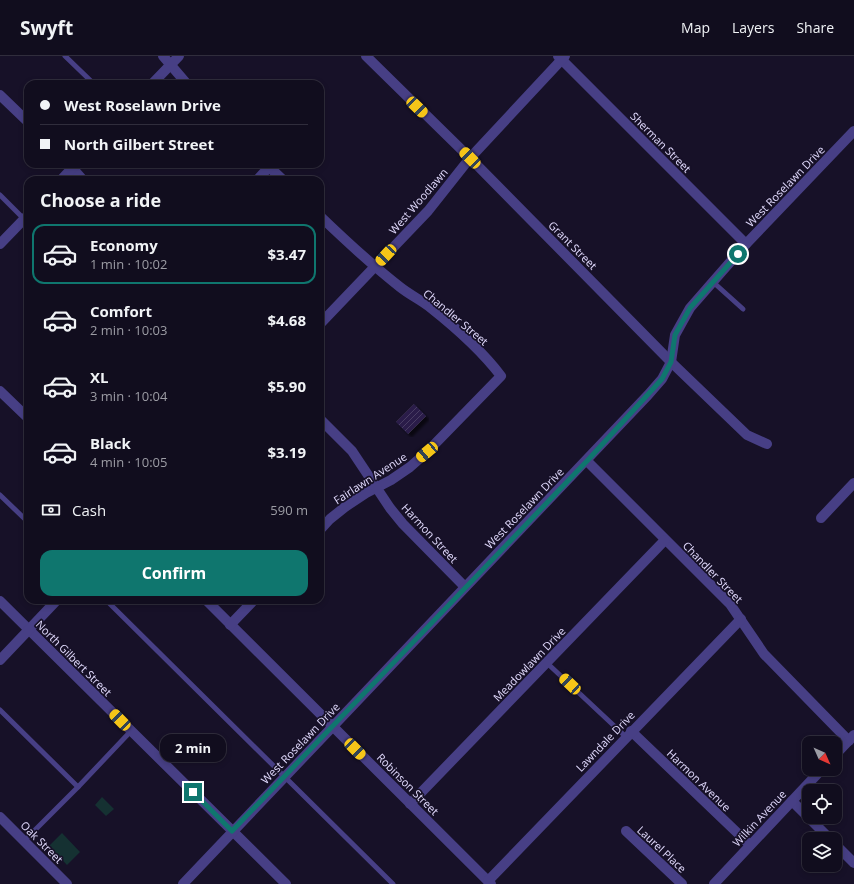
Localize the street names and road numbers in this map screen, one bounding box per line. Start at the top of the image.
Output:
street label: Sherman Street [627,108,695,176]
street label: West Roselawn Drive [742,142,828,230]
street label: West Woodlawn [385,165,451,237]
street label: Grant Street [545,217,601,273]
street label: Chandler Street [420,285,492,349]
street label: Fairlawn Avenue [331,449,409,507]
street label: West Roselawn Drive [481,464,567,552]
street label: Harmon Street [399,500,461,566]
street label: Chandler Street [680,538,746,606]
street label: North Gilbert Street [33,617,115,699]
street label: Meadowlawn Drive [490,624,568,704]
street label: West Roselawn Drive [257,699,343,787]
street label: Lawndale Drive [572,707,638,775]
street label: Harmon Avenue [664,746,734,814]
street label: Robinson Street [374,750,442,818]
street label: Wilkin Avenue [729,786,789,850]
street label: Oak Street [18,818,66,866]
street label: Laurel Place [634,822,690,876]

